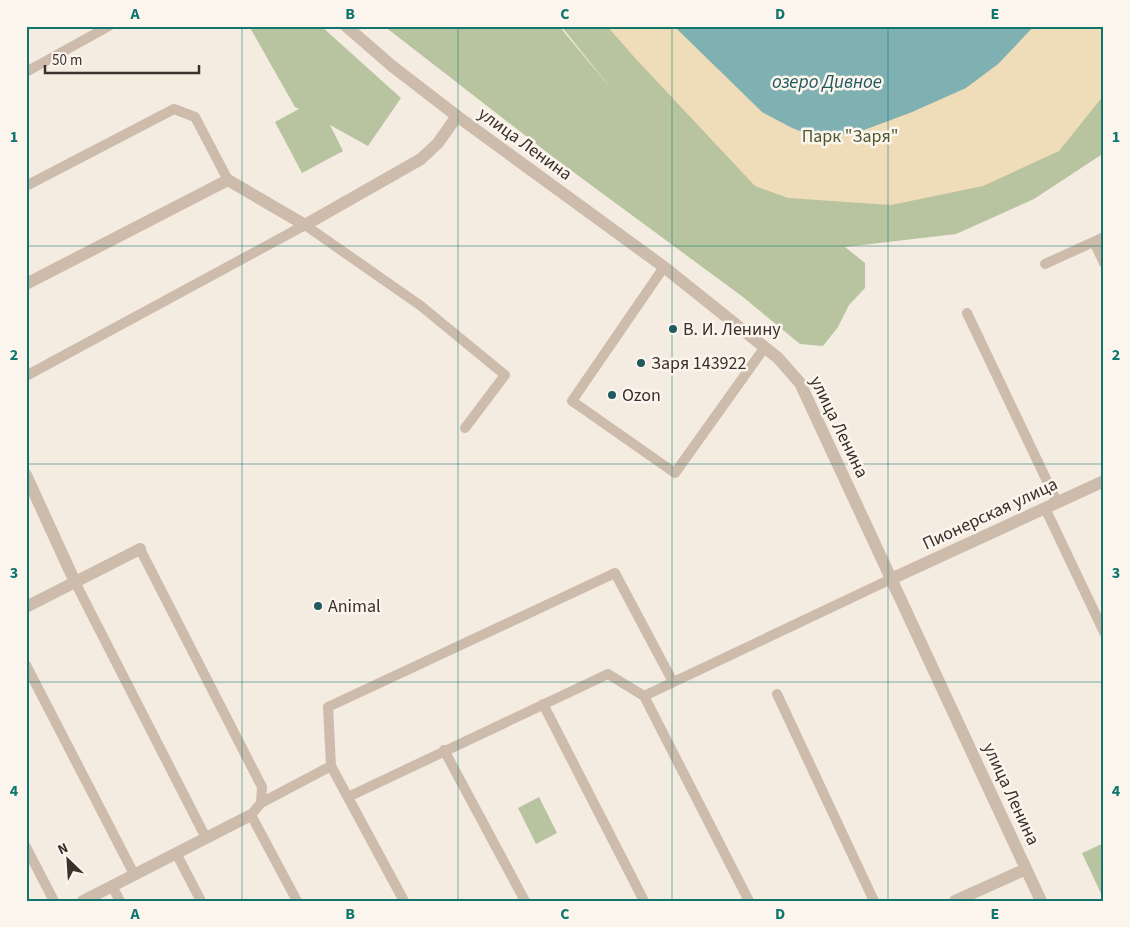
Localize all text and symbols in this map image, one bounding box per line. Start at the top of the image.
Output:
text: A [129,3,140,25]
text: B [345,3,355,25]
text: C [560,3,570,25]
text: D [775,3,785,25]
text: E [991,3,999,25]
scale bar [45,42,199,74]
text: 50 m [52,50,82,71]
water label: озеро Дивное [772,69,882,96]
street label: улица Ленина [473,101,577,187]
park label: Парк "Заря" [802,124,898,149]
text: 1 [10,126,18,148]
text: 1 [1112,126,1120,148]
place label: В. И. Ленину [683,317,781,342]
marker: В. И. Ленину [667,323,679,335]
text: 2 [10,344,18,366]
text: 2 [1112,344,1120,366]
place label: Заря 143922 [651,351,746,376]
marker: Заря 143922 [635,357,647,369]
street label: улица Ленина [804,372,874,482]
place label: Ozon [622,383,661,408]
marker: Ozon [606,389,618,401]
street label: Пионерская улица [918,472,1062,556]
text: 3 [10,562,18,584]
text: 3 [1112,562,1120,584]
place label: Animal [328,594,381,619]
marker: Animal [312,600,324,612]
street label: улица Ленина [976,739,1046,849]
text: 4 [10,780,19,802]
text: 4 [1112,780,1121,802]
north arrow [42,834,92,884]
text: N [54,838,71,860]
text: A [129,903,140,925]
text: B [345,903,355,925]
text: C [560,903,570,925]
text: D [775,903,785,925]
text: E [991,903,999,925]

